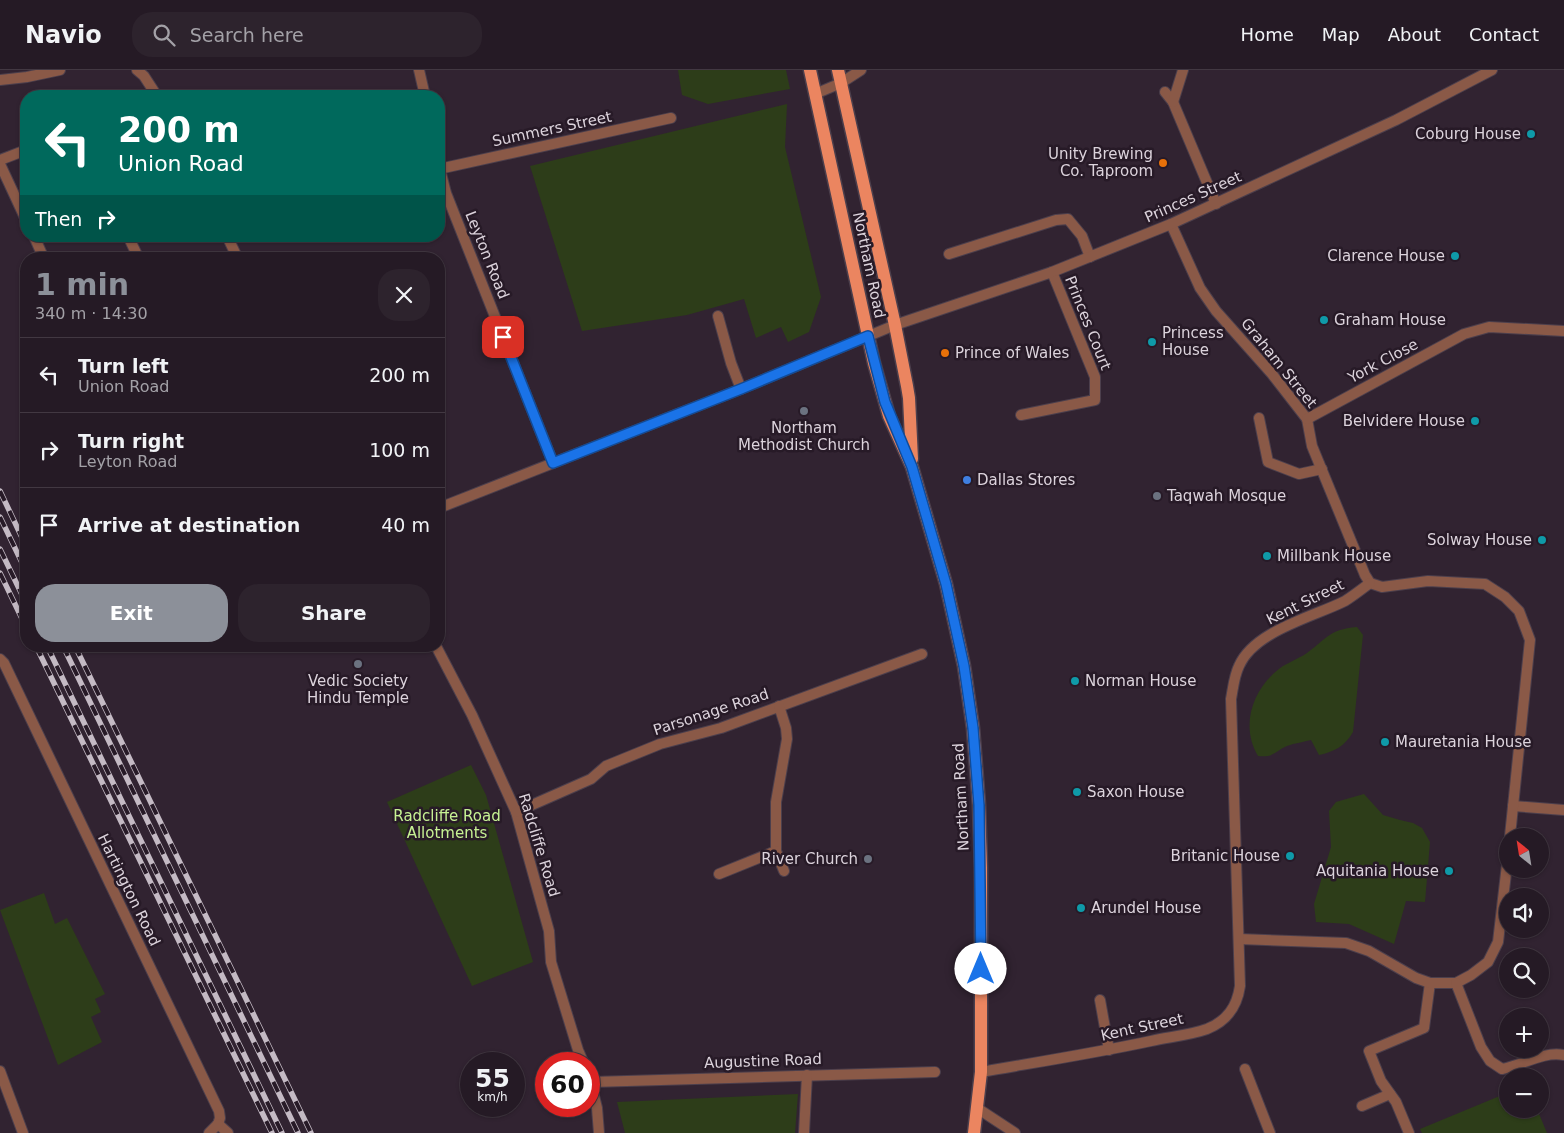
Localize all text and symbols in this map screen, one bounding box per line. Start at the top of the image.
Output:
search box [132,12,482,57]
text: Navio [25,21,102,49]
icon: search [150,21,178,49]
text: Search here [190,24,304,46]
text: Home [1241,24,1294,45]
text: Map [1322,24,1360,45]
text: About [1388,24,1441,45]
text: Contact [1469,24,1539,45]
street label: Summers Street [491,108,614,150]
icon: left [35,110,100,175]
text: 200 m [118,110,240,150]
place label: Coburg House [1415,125,1521,143]
marker: Coburg House [1525,128,1537,140]
place label: Unity Brewing Co. Taproom [1048,145,1153,180]
text: Union Road [118,151,244,176]
marker: Unity Brewing Co. Taproom [1157,157,1169,169]
street label: Princes Street [1142,168,1244,226]
icon: right [92,205,120,233]
text: Then [35,208,82,230]
street label: Leyton Road [461,208,513,302]
street label: Northam Road [849,210,889,320]
place label: Clarence House [1327,247,1445,265]
marker: Clarence House [1449,250,1461,262]
text: 1 min [35,267,129,302]
button: close [378,269,430,321]
street label: Princes Court [1061,273,1115,373]
text: 340 m · 14:30 [35,304,148,323]
place label: Graham House [1334,311,1446,329]
street label: Graham Street [1237,314,1321,412]
marker: Graham House [1318,314,1330,326]
pin [482,316,524,358]
icon: arrive [489,323,517,351]
place label: Princess House [1162,324,1224,359]
street label: York Close [1344,335,1421,387]
marker: Princess House [1146,336,1158,348]
place label: Prince of Wales [955,344,1070,362]
marker: Prince of Wales [939,347,951,359]
text: Turn left [78,355,169,377]
icon: left [35,361,63,389]
text: 200 m [369,364,430,386]
text: Union Road [78,377,169,396]
marker: Northam Methodist Church [798,405,810,417]
place label: Belvidere House [1343,412,1465,430]
marker: Belvidere House [1469,415,1481,427]
place label: Northam Methodist Church [738,419,870,454]
text: Turn right [78,430,184,452]
icon: right [35,436,63,464]
text: 100 m [369,439,430,461]
text: Leyton Road [78,452,177,471]
place label: Dallas Stores [977,471,1075,489]
marker: Dallas Stores [961,474,973,486]
place label: Taqwah Mosque [1166,487,1286,505]
marker: Taqwah Mosque [1151,490,1163,502]
icon: arrive [35,511,63,539]
text: Arrive at destination [78,514,300,536]
text: 40 m [381,514,430,536]
place label: Solway House [1427,531,1532,549]
marker: Solway House [1536,534,1548,546]
place label: Millbank House [1277,547,1391,565]
marker: Millbank House [1261,550,1273,562]
street label: Kent Street [1263,575,1347,629]
button: Exit [35,584,228,642]
button: Share [238,584,430,642]
marker: Vedic Society Hindu Temple [352,658,364,670]
place label: Vedic Society Hindu Temple [307,672,409,707]
place label: Norman House [1085,672,1196,690]
marker: Norman House [1069,675,1081,687]
street label: Parsonage Road [651,685,771,739]
place label: Mauretania House [1395,733,1531,751]
marker: Mauretania House [1379,736,1391,748]
street label: Northam Road [949,743,973,851]
place label: Saxon House [1087,783,1185,801]
marker: Saxon House [1071,786,1083,798]
street label: Radcliffe Road [515,791,563,899]
park label: Radcliffe Road Allotments [393,807,501,842]
north arrow [1499,828,1549,878]
map controls [1499,828,1549,1118]
street label: Hartington Road [94,831,164,949]
place label: Britanic House [1171,847,1280,865]
place label: River Church [761,850,858,868]
marker: Britanic House [1284,850,1296,862]
marker: River Church [862,853,874,865]
place label: Aquitania House [1316,862,1439,880]
marker: Aquitania House [1443,865,1455,877]
button: sound [1499,888,1549,938]
place label: Arundel House [1091,899,1201,917]
marker: Arundel House [1075,902,1087,914]
position arrow [954,942,1006,994]
button: search [1499,948,1549,998]
button: + [1499,1008,1549,1058]
street label: Kent Street [1099,1009,1185,1045]
street label: Augustine Road [704,1050,822,1072]
speed limit sign: 60 [535,1052,600,1117]
text: 55 [475,1064,510,1093]
button: − [1499,1068,1549,1118]
text: km/h [477,1090,508,1104]

